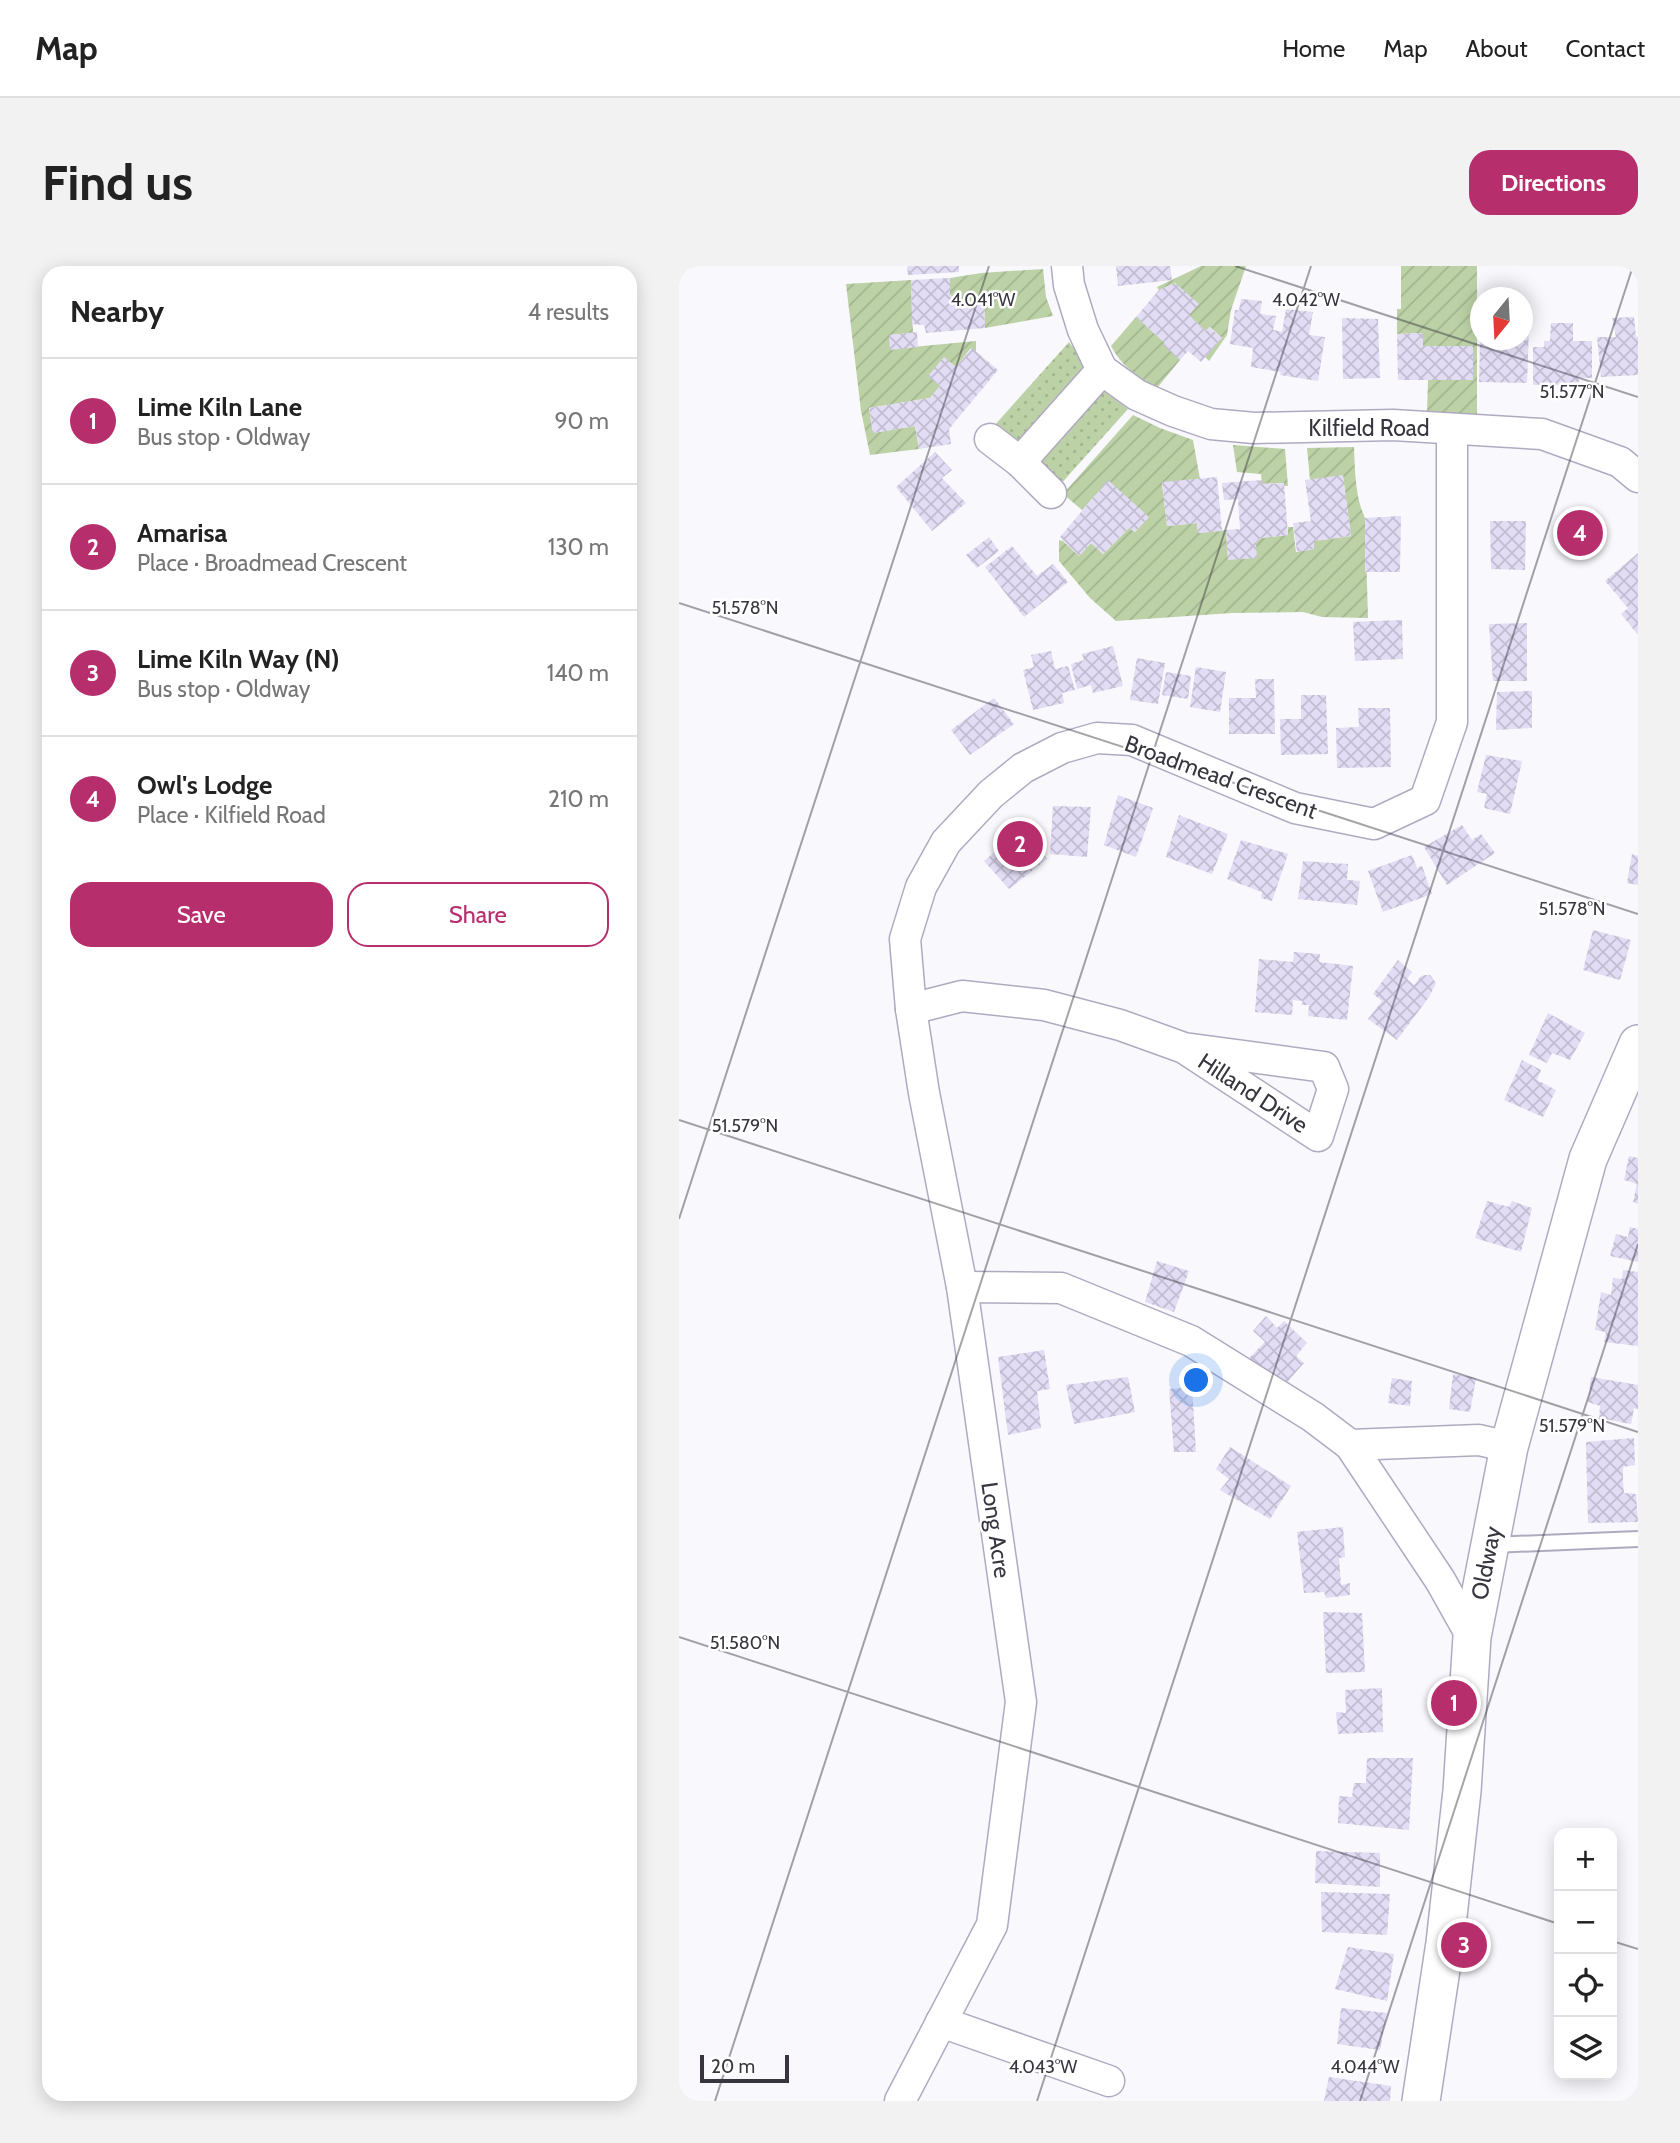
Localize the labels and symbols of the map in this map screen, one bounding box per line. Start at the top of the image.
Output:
north arrow [1470,287,1533,350]
text: 4.041°W [951,289,1015,311]
text: 4.042°W [1272,289,1340,311]
text: 51.577°N [1539,381,1605,403]
street label: Kilfield Road [1308,414,1430,442]
pin: 4 [1557,507,1603,559]
text: 51.578°N [712,597,778,619]
street label: Broadmead Crescent [1121,729,1321,825]
pin: 2 [997,818,1043,870]
text: 51.578°N [1539,898,1605,920]
street label: Hilland Drive [1193,1047,1313,1139]
text: 51.579°N [712,1115,778,1137]
your location [1179,1363,1213,1397]
text: 51.579°N [1539,1415,1605,1437]
street label: Long Acre [975,1480,1017,1580]
street label: Oldway [1465,1523,1507,1602]
text: 51.580°N [710,1632,780,1654]
pin: 1 [1431,1677,1477,1729]
pin: 3 [1441,1919,1487,1971]
scale bar [700,2052,789,2084]
text: 4.043°W [1009,2056,1077,2078]
text: 4.044°W [1330,2056,1400,2078]

